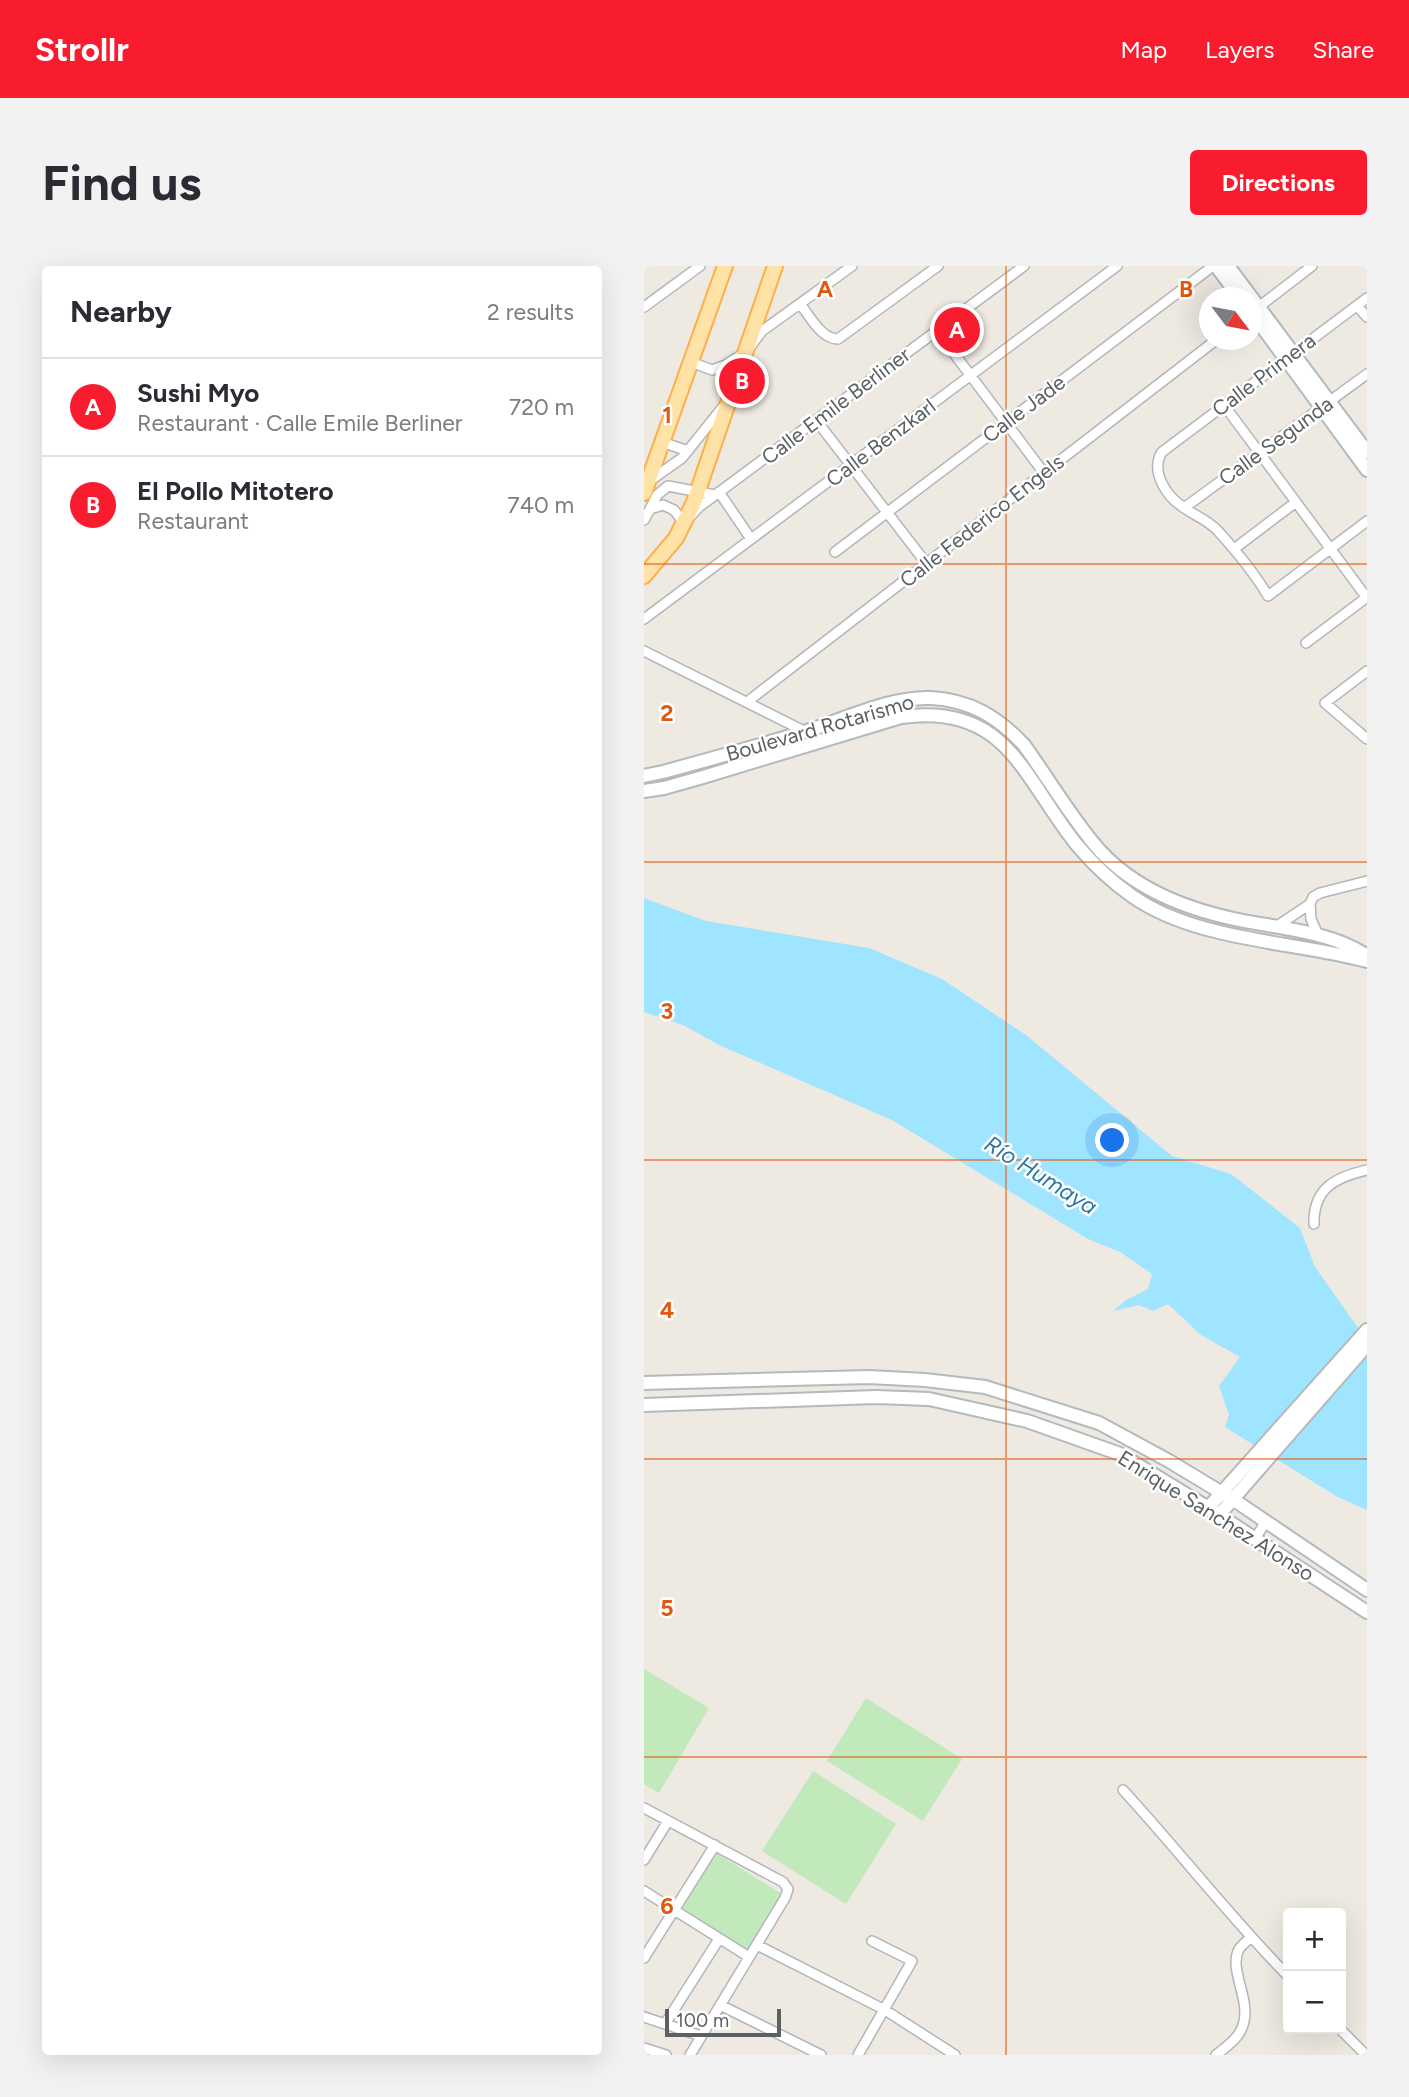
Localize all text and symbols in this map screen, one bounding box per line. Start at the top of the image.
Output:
text: Strollr [35,30,129,69]
text: Map [1120,35,1167,64]
text: Layers [1205,35,1274,64]
text: Share [1312,35,1374,64]
button: Directions [1190,150,1367,215]
text: Find us [42,153,201,212]
text: A [817,275,834,303]
text: B [1179,275,1193,303]
north arrow [1199,287,1262,350]
text: Nearby [70,293,172,330]
text: 2 results [487,298,574,326]
pin: A [934,304,980,356]
street label: Calle Primera [1207,328,1320,422]
street label: Calle Emile Berliner [757,342,915,470]
pin: B [719,355,765,407]
street label: Calle Jade [977,369,1070,448]
text: Sushi Myo [137,377,259,409]
street label: Calle Segunda [1214,391,1338,490]
text: A [85,393,101,421]
text: 720 m [509,393,574,421]
street label: Calle Benzkarl [821,393,940,492]
text: 1 [662,401,672,429]
text: Restaurant · Calle Emile Berliner [137,409,463,437]
street label: Calle Federico Engels [895,449,1069,592]
text: El Pollo Mitotero [137,475,334,507]
text: B [86,491,100,519]
text: 740 m [507,491,574,519]
text: Restaurant [137,507,249,535]
street label: Boulevard Rotarismo [723,689,917,766]
text: 2 [660,699,674,727]
text: 3 [661,997,673,1025]
your location [1095,1123,1129,1157]
water label: Río Humaya [980,1129,1102,1221]
text: 4 [660,1296,674,1324]
street label: Enrique Sanchez Alonso [1114,1445,1319,1586]
text: 5 [660,1594,674,1622]
text: 6 [660,1892,674,1920]
map controls [1283,1908,1346,2034]
button: + [1283,1908,1346,1971]
button: − [1283,1971,1346,2034]
scale bar [665,2006,780,2038]
text: 100 m [676,2009,729,2032]

